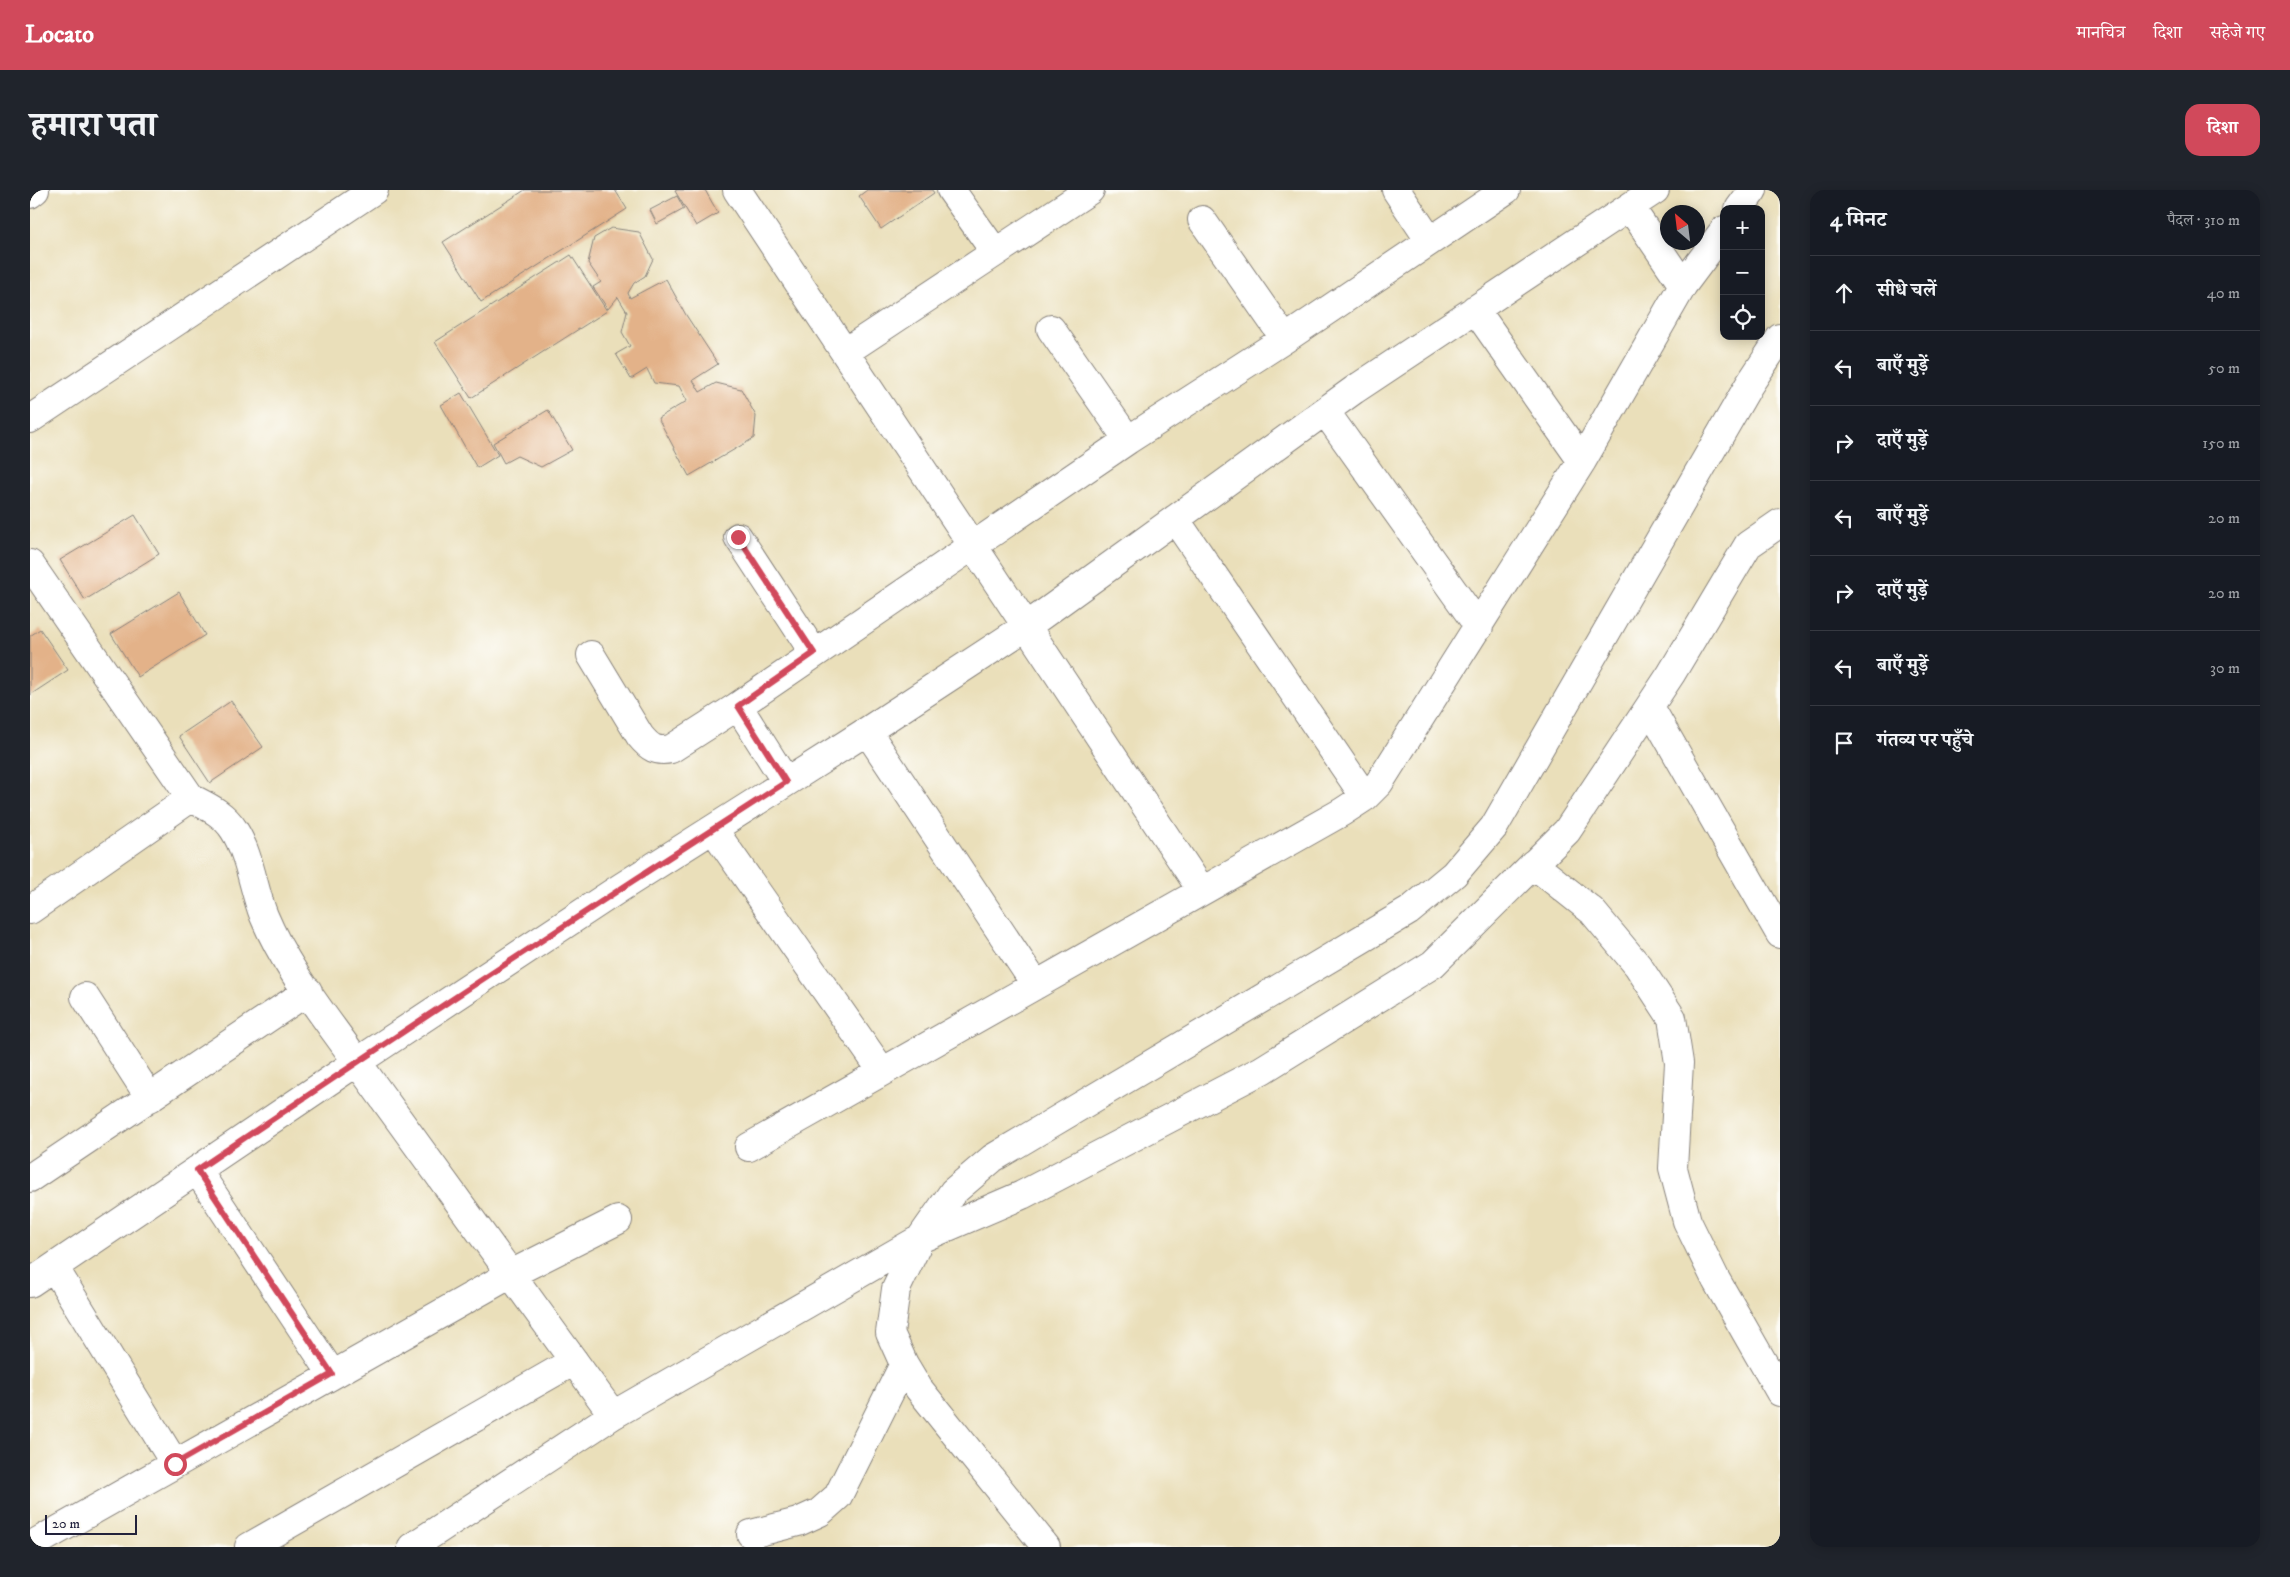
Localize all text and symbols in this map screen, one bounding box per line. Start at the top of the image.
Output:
text: Locato [25,20,94,50]
text: मानचित्र [2077,22,2125,44]
text: दिशा [2153,22,2182,44]
text: सहेजे गए [2210,22,2265,44]
text: हमारा पता [30,104,157,148]
button: दिशा [2185,104,2260,156]
north arrow [1660,205,1705,250]
map controls [1720,205,1765,340]
button: + [1720,205,1765,250]
text: 4 मिनट [1830,207,1886,233]
text: पैदल · 310 m [2167,210,2240,230]
button: − [1720,250,1765,295]
icon: ahead [1830,279,1858,307]
text: सीधे चलें [1877,279,1936,302]
text: 40 m [2207,283,2240,303]
button: locate [1720,295,1765,340]
icon: left [1830,354,1858,382]
text: बाएँ मुड़ें [1877,354,1928,377]
text: 50 m [2208,358,2240,378]
icon: right [1830,429,1858,457]
text: दाएँ मुड़ें [1877,429,1928,452]
text: 150 m [2202,433,2240,453]
icon: left [1830,504,1858,532]
text: बाएँ मुड़ें [1877,504,1928,527]
text: 20 m [2208,508,2240,528]
route end [727,526,750,549]
icon: right [1830,579,1858,607]
text: दाएँ मुड़ें [1877,579,1928,602]
text: 20 m [2208,583,2240,603]
icon: left [1830,654,1858,682]
text: बाएँ मुड़ें [1877,654,1928,677]
text: 30 m [2210,658,2240,678]
icon: arrive [1830,729,1858,757]
text: गंतव्य पर पहुँचे [1877,729,1973,752]
route start [164,1453,187,1476]
scale bar [45,1512,138,1535]
text: 20 m [52,1515,80,1533]

